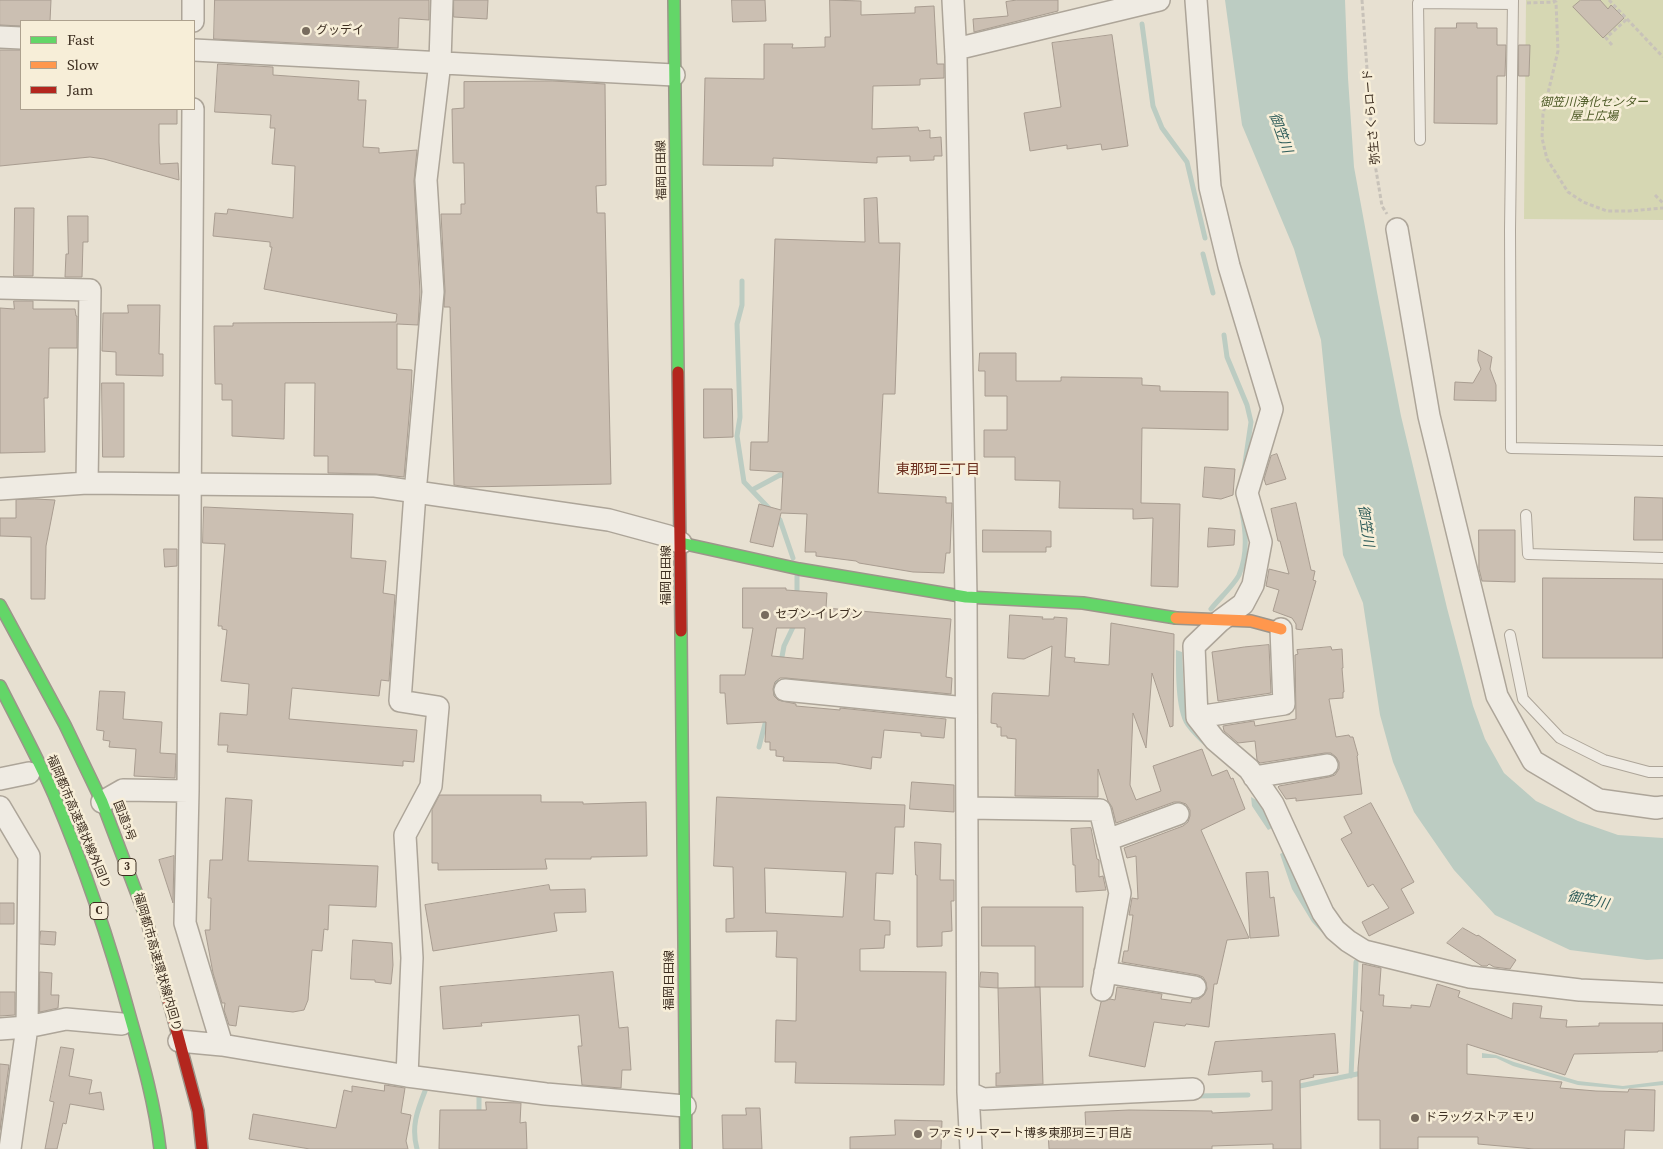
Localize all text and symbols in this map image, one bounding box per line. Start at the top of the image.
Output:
legend [20,20,195,110]
place label: グッデイ [316,24,364,38]
marker: グッデイ [300,25,312,37]
text: Fast [67,29,94,50]
text: Slow [67,54,99,75]
street label: 弥生さくらロード [1361,69,1383,165]
text: Jam [67,79,93,100]
park label: 御笠川浄化センター 屋上広場 [1540,96,1648,124]
water label: 御笠川 [1265,110,1295,156]
street label: 福岡日田線 [654,140,670,200]
district label: 東那珂三丁目 [896,462,980,478]
water label: 御笠川 [1354,504,1376,548]
street label: 福岡日田線 [660,545,674,605]
place label: セブン-イレブン [775,608,863,622]
marker: セブン-イレブン [759,609,771,621]
street label: 福岡都市高速環状線外回り [43,753,113,891]
street label: 国道3号 [110,799,138,843]
road number: 3 [118,859,136,876]
water label: 御笠川 [1566,888,1610,914]
street label: 福岡都市高速環状線内回り [130,891,184,1033]
road number: C [90,902,108,919]
street label: 福岡日田線 [663,950,677,1010]
place label: ドラッグストア モリ [1425,1111,1536,1125]
marker: ドラッグストア モリ [1409,1112,1421,1124]
place label: ファミリーマート博多東那珂三丁目店 [928,1127,1132,1141]
marker: ファミリーマート博多東那珂三丁目店 [912,1128,924,1140]

